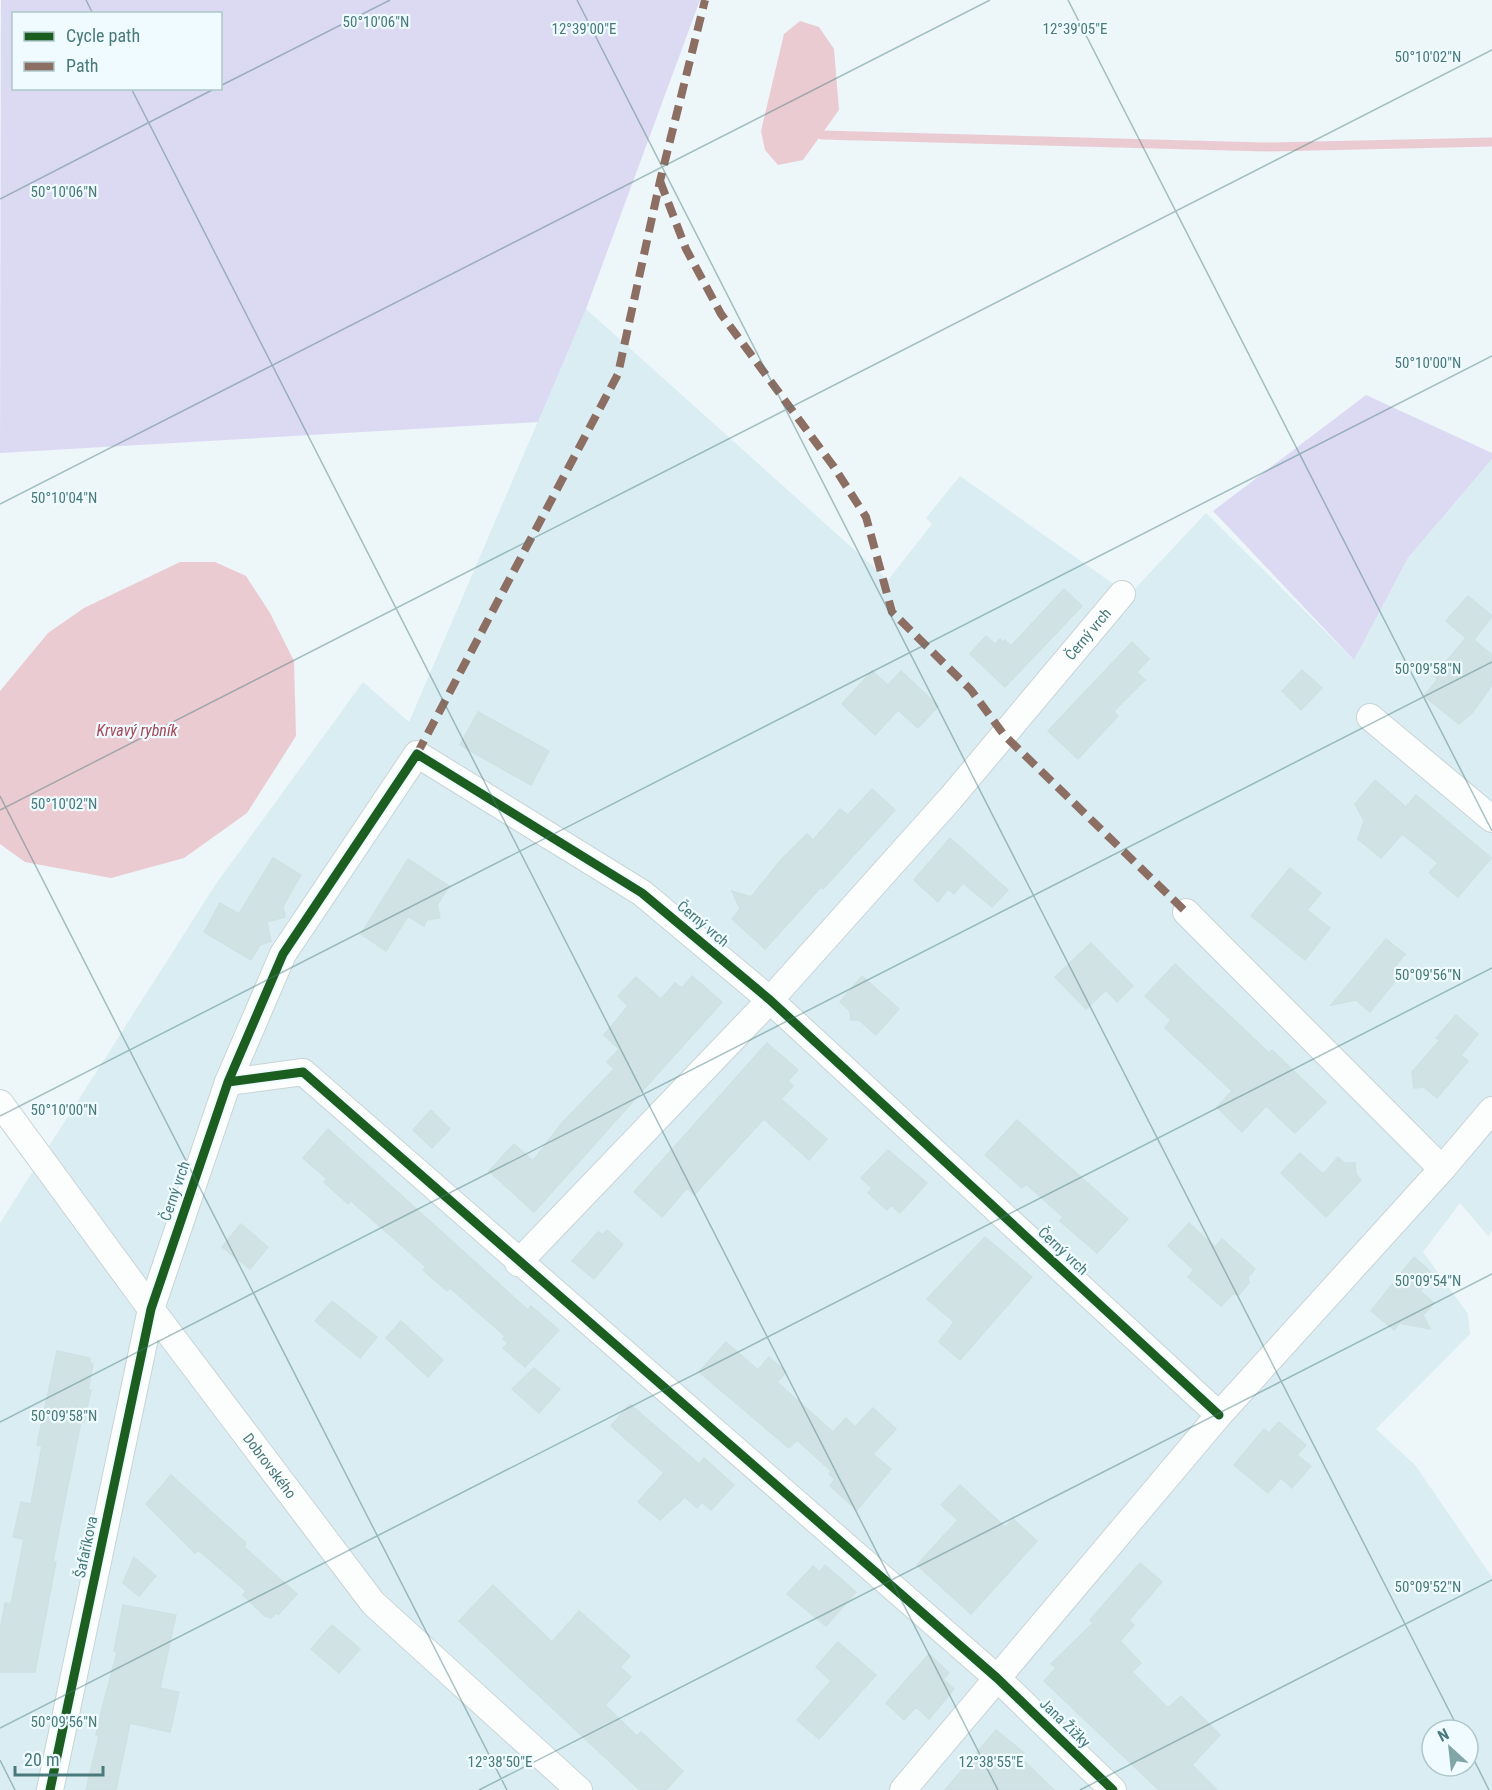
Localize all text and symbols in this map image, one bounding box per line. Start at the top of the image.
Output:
legend [12,12,222,90]
text: 50°10'06"N [343,13,409,31]
text: 12°39'00"E [552,20,616,38]
text: 12°39'05"E [1043,20,1107,38]
text: Cycle path [66,25,140,46]
text: 50°10'02"N [1395,48,1461,66]
text: Path [66,55,99,76]
text: 50°10'06"N [31,183,97,201]
text: 50°10'00"N [1395,354,1461,372]
text: 50°10'04"N [31,489,97,507]
street label: Černý vrch [1061,605,1115,664]
text: 50°09'58"N [1395,660,1461,678]
water label: Krvavý rybník [96,721,179,740]
text: 50°10'02"N [31,795,97,813]
street label: Černý vrch [673,897,733,951]
text: 50°09'56"N [1395,966,1461,984]
text: 50°10'00"N [31,1101,97,1119]
street label: Černý vrch [156,1159,194,1223]
street label: Černý vrch [1034,1223,1092,1279]
text: 50°09'54"N [1395,1272,1461,1290]
text: 50°09'58"N [31,1407,97,1425]
street label: Dobrovského [239,1430,300,1502]
street label: Šafaříkova [71,1514,101,1580]
text: 50°09'52"N [1395,1578,1461,1596]
street label: Jana Žižky [1036,1695,1094,1751]
text: 50°09'56"N [31,1713,97,1731]
north arrow [1420,1718,1480,1778]
text: N [1435,1724,1452,1746]
scale bar [15,1739,104,1777]
text: 20 m [24,1749,59,1770]
text: 12°38'50"E [468,1753,532,1771]
text: 12°38'55"E [959,1753,1023,1771]

